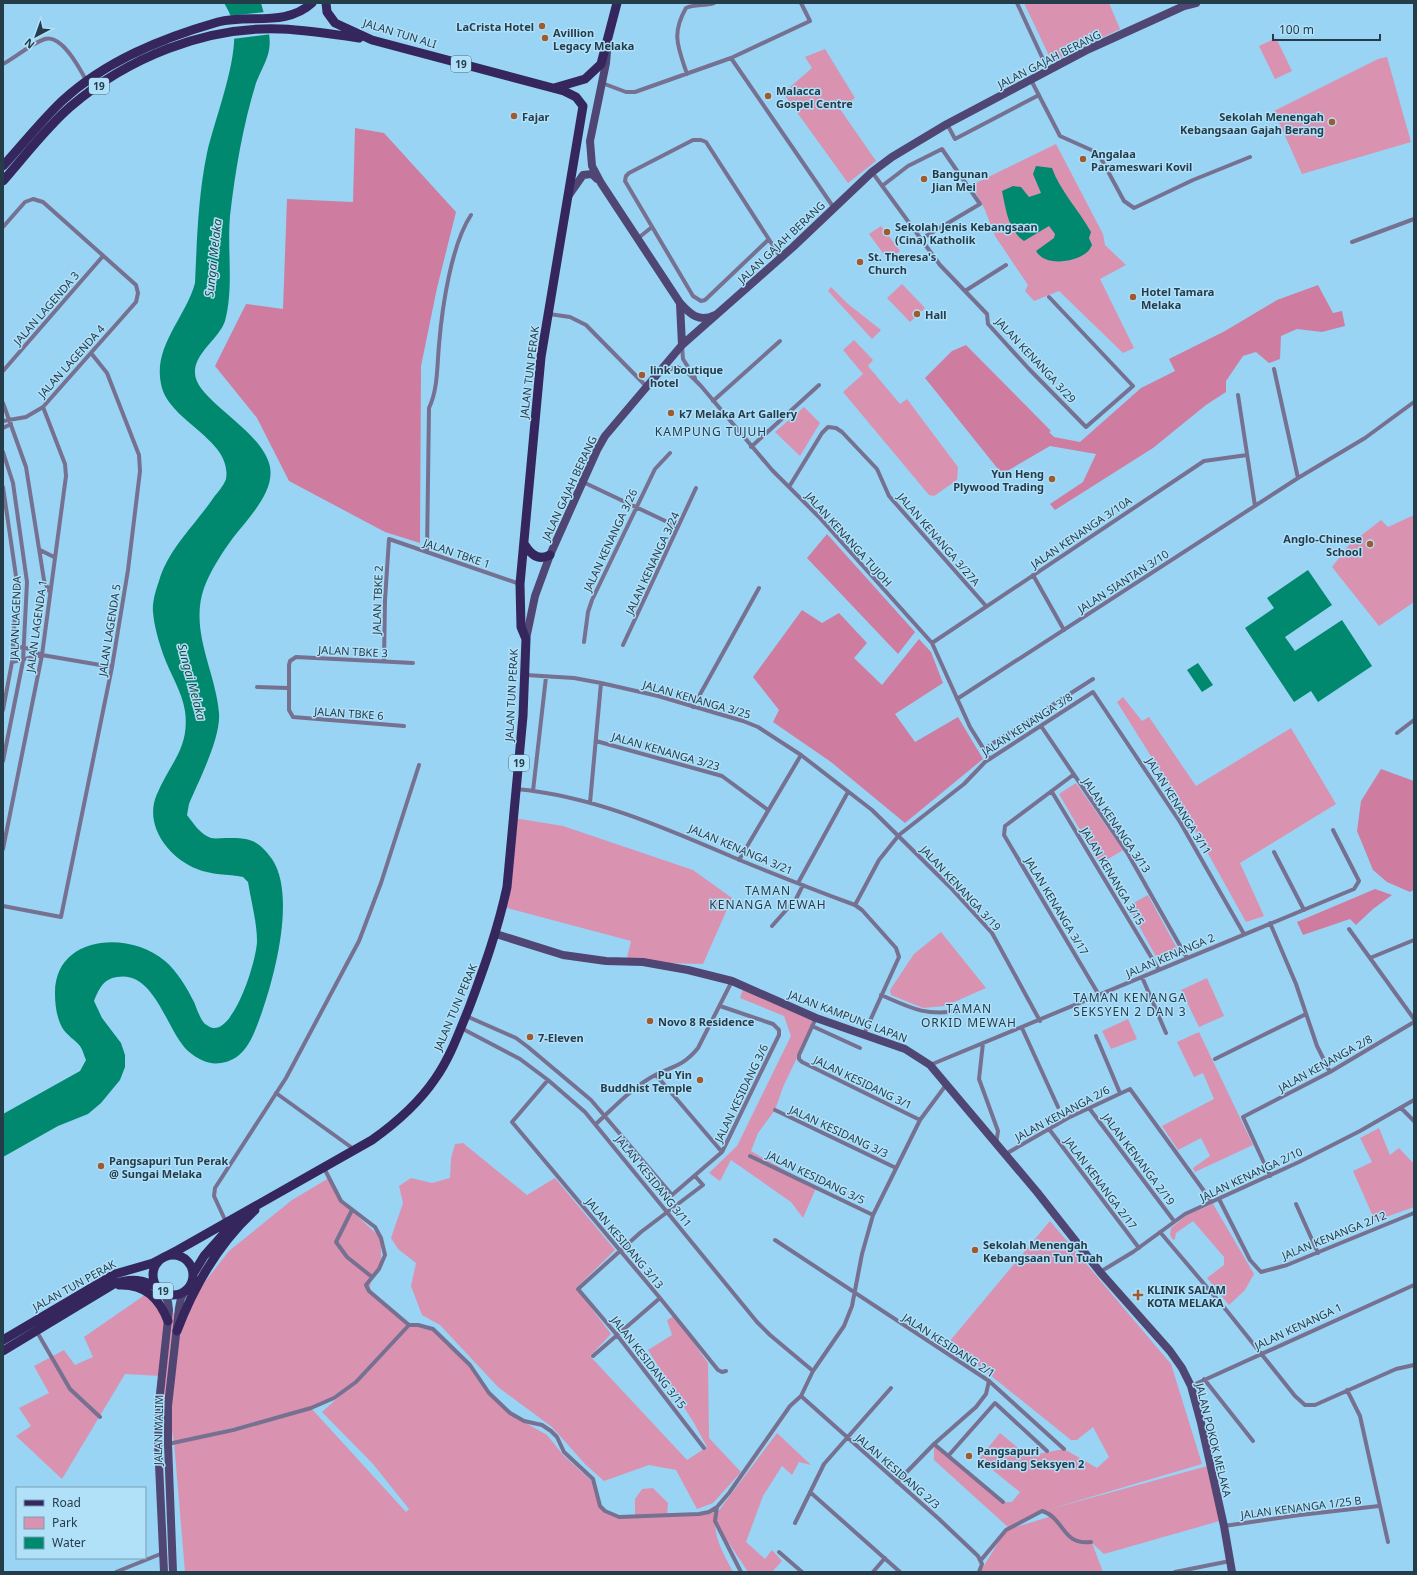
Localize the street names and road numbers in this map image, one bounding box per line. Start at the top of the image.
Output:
street label: JALAN TUN ALI [361,14,439,51]
street label: JALAN GAJAH BERANG [994,26,1103,92]
road number: 19 [451,56,471,72]
road number: 19 [89,78,109,94]
street label: JALAN GAJAH BERANG [733,198,828,287]
street label: JALAN LAGENDA 3 [9,268,82,349]
street label: JALAN KENANGA 3/29 [992,313,1080,406]
street label: JALAN LAGENDA 4 [34,321,108,401]
street label: JALAN TUN PERAK [516,325,542,420]
street label: JALAN GAJAH BERANG [538,433,600,544]
street label: JALAN KENANGA 3/26 [579,486,640,595]
street label: JALAN KENANGA TUJOH [802,488,896,590]
street label: JALAN KENANGA 3/27A [894,489,984,589]
street label: JALAN KENANGA 3/10A [1027,492,1135,572]
street label: JALAN KENANGA 3/24 [621,509,683,618]
street label: JALAN TBKE 1 [421,534,492,571]
street label: JALAN SIANTAN 3/10 [1074,546,1171,617]
street label: JALAN TBKE 2 [368,565,386,636]
street label: JALAN LAGENDA [6,575,24,661]
street label: JALAN LAGENDA 1 [22,579,50,674]
street label: JALAN LAGENDA 5 [94,583,124,678]
street label: JALAN TBKE 3 [317,642,388,660]
street label: JALAN TUN PERAK [501,648,521,743]
street label: JALAN KENANGA 3/25 [640,676,753,722]
street label: JALAN KENANGA 3/8 [978,689,1075,760]
street label: JALAN TBKE 6 [313,703,384,723]
street label: JALAN KENANGA 3/23 [609,728,722,774]
street label: JALAN KENANGA 3/11 [1143,754,1215,857]
road number: 19 [509,755,529,771]
street label: JALAN KENANGA 3/13 [1079,774,1154,875]
street label: JALAN KENANGA 3/21 [686,820,795,878]
street label: JALAN KENANGA 3/15 [1077,823,1148,928]
street label: JALAN KENANGA 3/19 [917,841,1005,934]
street label: JALAN KENANGA 3/17 [1021,853,1092,958]
street label: JALAN KENANGA 2 [1122,930,1217,981]
street label: JALAN TUN PERAK [430,961,480,1054]
street label: JALAN KAMPUNG LAPAN [786,986,910,1046]
street label: JALAN KENANGA 2/8 [1274,1031,1375,1096]
street label: JALAN KESIDANG 3/6 [710,1041,771,1145]
street label: JALAN KESIDANG 3/1 [811,1051,915,1112]
street label: JALAN KENANGA 2/6 [1011,1082,1112,1145]
street label: JALAN KESIDANG 3/3 [786,1101,891,1161]
street label: JALAN KENANGA 2/19 [1099,1109,1179,1208]
street label: JALAN KESIDANG 3/11 [612,1131,696,1230]
street label: JALAN KENANGA 2/17 [1061,1133,1141,1232]
street label: JALAN KENANGA 2/10 [1196,1144,1305,1205]
street label: JALAN KESIDANG 3/5 [764,1146,868,1207]
street label: JALAN KESIDANG 3/13 [582,1194,667,1291]
street label: JALAN KENANGA 2/12 [1279,1207,1389,1263]
street label: JALAN TUN PERAK [29,1256,118,1315]
road number: 19 [153,1283,173,1299]
street label: JALAN KENANGA 1 [1251,1299,1344,1353]
street label: JALAN KESIDANG 2/1 [899,1309,998,1381]
street label: JALAN KESIDANG 3/15 [607,1312,690,1411]
street label: JALAN POKOK MELAKA [1192,1381,1236,1499]
street label: JALAN MALIM [150,1395,166,1466]
street label: JALAN KESIDANG 2/3 [852,1429,943,1512]
street label: JALAN KENANGA 1/25 B [1239,1492,1362,1522]

